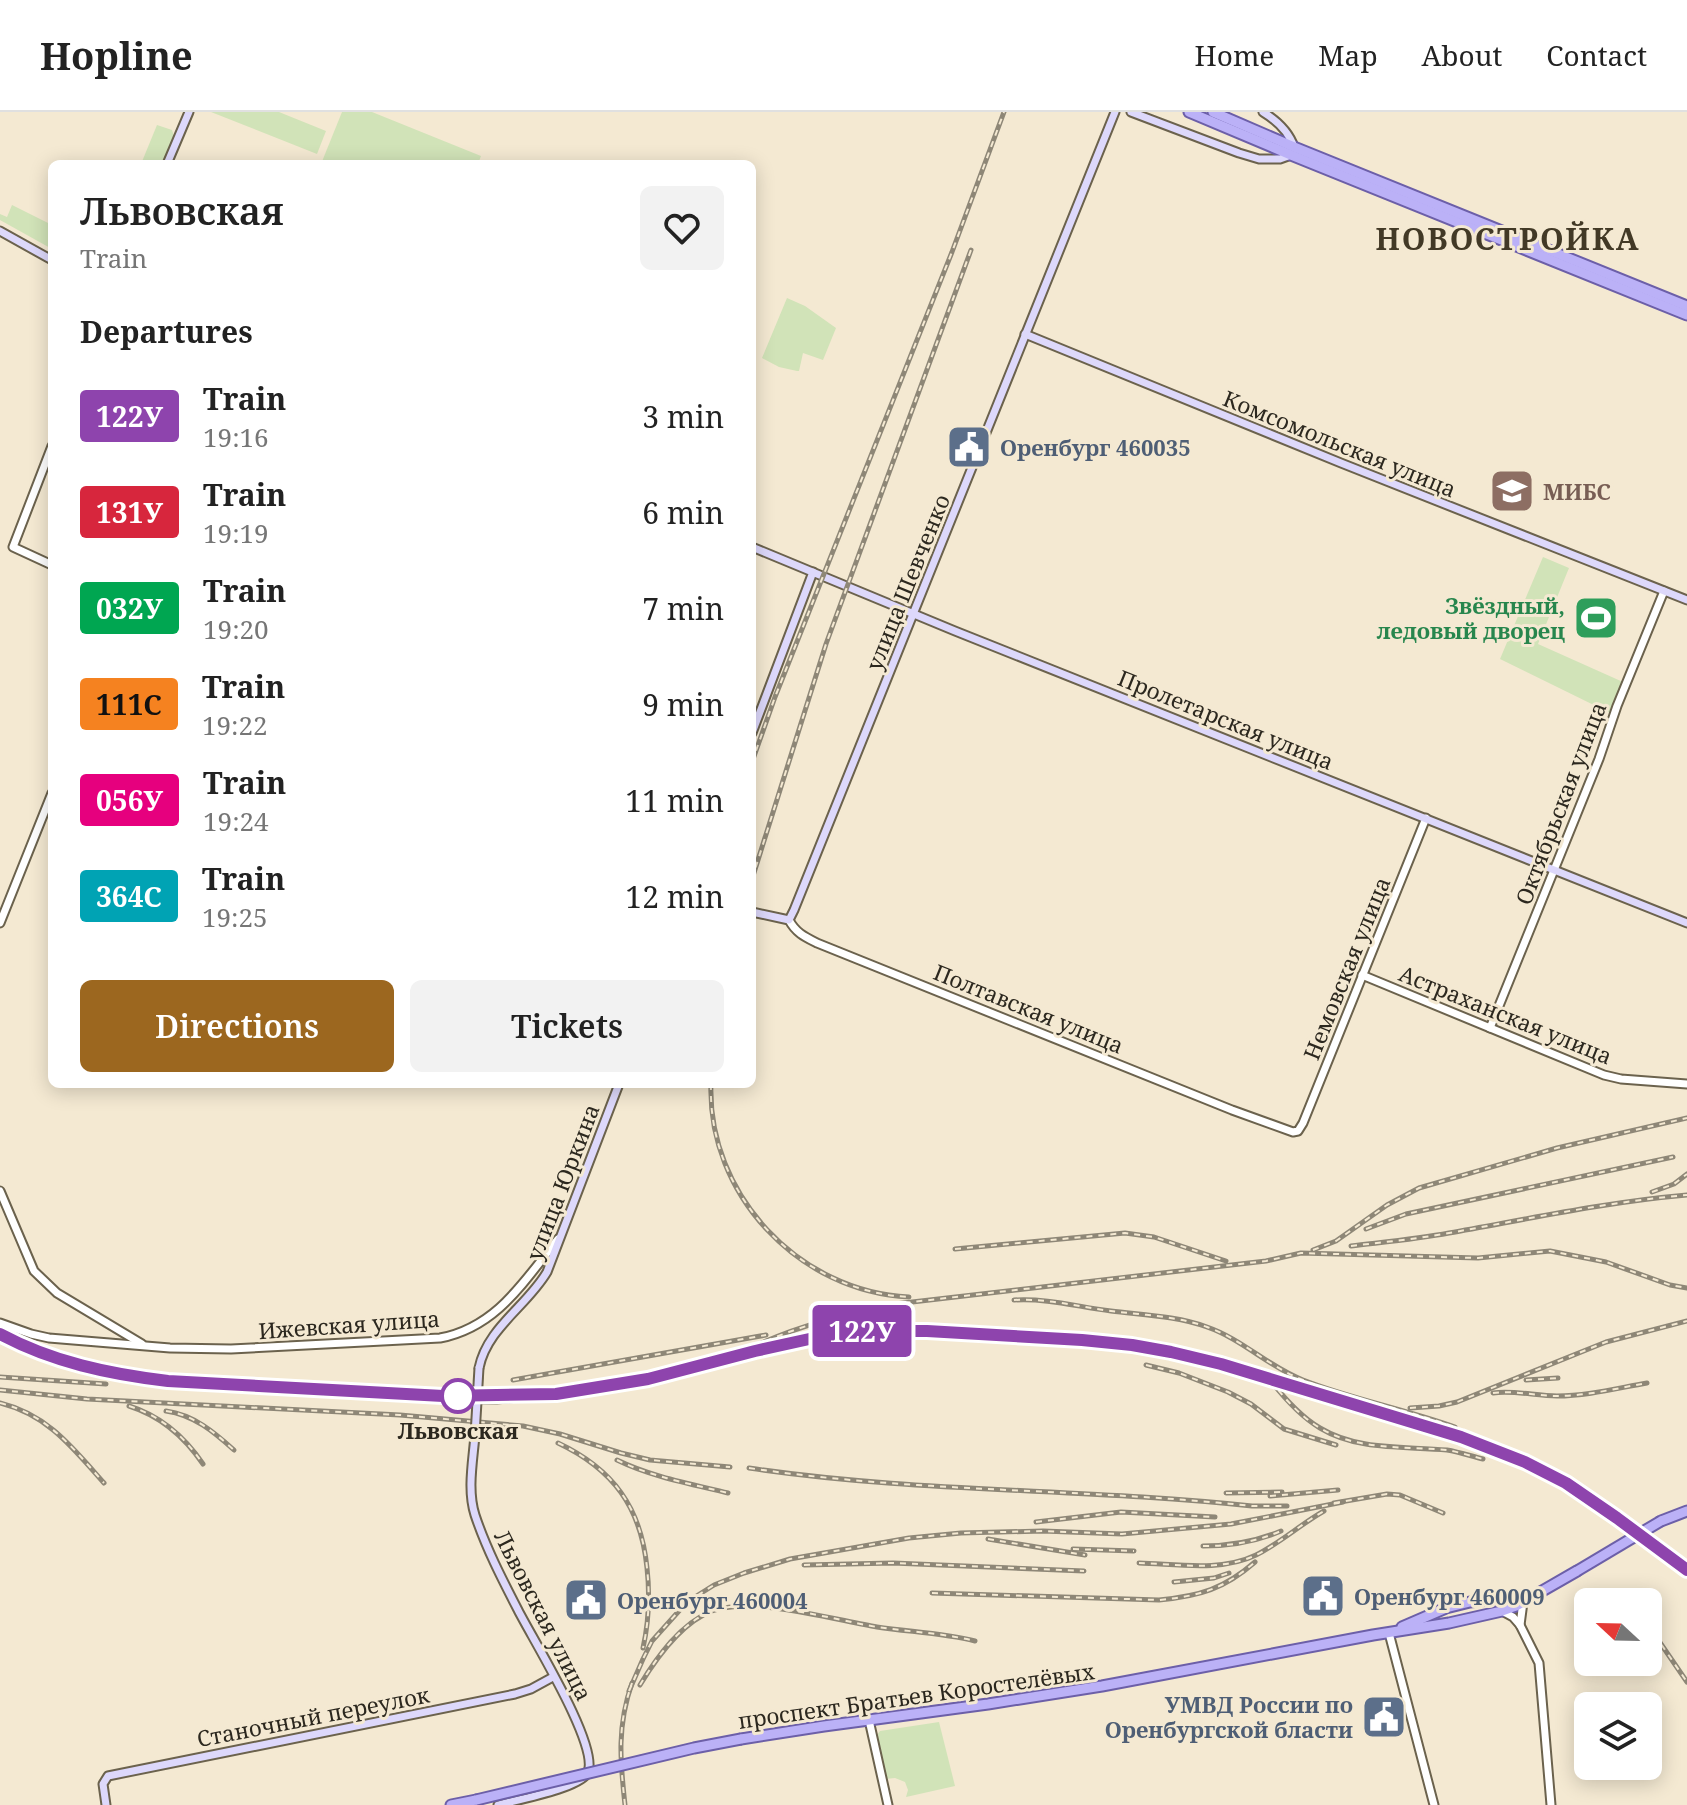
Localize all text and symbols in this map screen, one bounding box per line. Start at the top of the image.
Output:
text: Hopline [40,29,193,81]
text: Home [1195,36,1274,74]
text: Map [1318,36,1378,74]
text: About [1422,36,1502,74]
text: Contact [1546,36,1647,74]
text: Львовская [80,184,284,236]
button: heart [640,186,724,270]
district label: НОВОСТРОЙКА [1376,218,1640,259]
text: Train [80,240,147,276]
text: Departures [80,311,253,352]
text: Train [203,378,286,419]
street label: Комсомольская улица [1219,383,1461,503]
text: 3 min [642,396,724,437]
text: 122У [96,397,163,435]
text: 19:16 [203,419,269,455]
public building icon: Оренбург 460035 [945,423,993,471]
place label: Оренбург 460035 [1000,432,1191,462]
school or university icon: МИБС [1488,467,1536,515]
text: Train [203,474,286,515]
place label: МИБС [1543,476,1611,506]
street label: улица Шевченко [858,490,956,674]
text: 6 min [642,492,724,533]
text: 131У [96,493,163,531]
text: 19:19 [203,515,269,551]
text: Train [203,570,286,611]
text: 7 min [642,588,724,629]
text: 032У [96,589,163,627]
place label: Звёздный, ледовый дворец [1377,590,1565,645]
sports icon: Звёздный, ледовый дворец [1572,594,1620,642]
text: 19:20 [203,611,269,647]
street label: Пролетарская улица [1114,662,1338,776]
text: Train [202,666,285,707]
text: 9 min [642,684,724,725]
text: 111С [96,685,162,723]
street label: Октябрьская улица [1508,697,1612,909]
text: 19:22 [202,707,267,743]
text: Train [203,762,286,803]
text: 11 min [625,780,724,821]
text: 056У [96,781,163,819]
text: 19:24 [203,803,269,839]
text: Train [202,858,285,899]
street label: Немовская улица [1296,872,1396,1064]
text: 12 min [625,876,724,917]
text: 364С [96,877,162,915]
text: 19:25 [202,899,267,935]
street label: Полтавская улица [930,956,1128,1060]
street label: Астраханская улица [1395,958,1617,1070]
button: Directions [80,980,394,1072]
button: Tickets [410,980,724,1072]
street label: улица Юркина [518,1099,606,1265]
street label: Ижевская улица [257,1303,441,1345]
line badge: 122У [806,1305,918,1357]
text: 122У [828,1312,896,1350]
marker: Львовская [441,1379,475,1413]
place label: Львовская [398,1415,519,1445]
street label: Львовская улица [488,1525,600,1705]
public building icon: Оренбург 460009 [1299,1572,1347,1620]
public building icon: Оренбург 460004 [562,1576,610,1624]
place label: Оренбург 460009 [1354,1581,1545,1611]
place label: Оренбург 460004 [617,1585,808,1615]
north arrow [1574,1588,1662,1676]
map controls [1574,1588,1662,1780]
street label: проспект Братьев Коростелёвых [736,1655,1096,1735]
street label: Станочный переулок [194,1679,433,1753]
place label: УМВД России по Оренбургской бласти [1105,1689,1353,1744]
button: layers [1574,1692,1662,1780]
public building icon: УМВД России по Оренбургской бласти [1360,1693,1408,1741]

